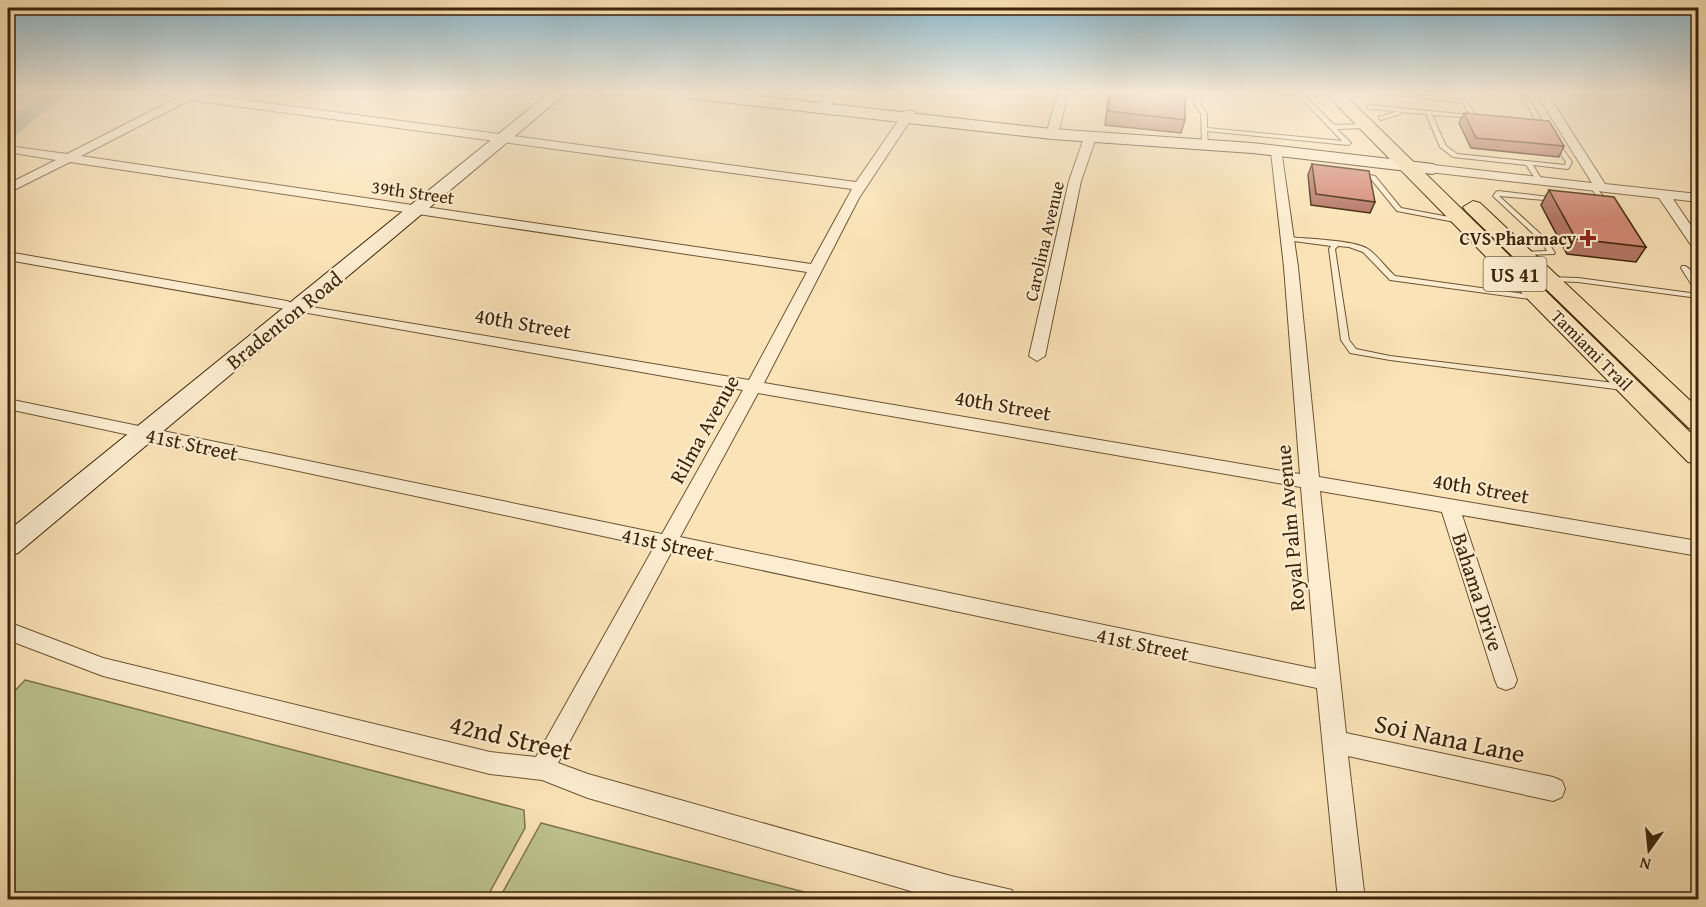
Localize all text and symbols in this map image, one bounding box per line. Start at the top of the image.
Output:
street label: 39th Street [370,173,457,211]
street label: Carolina Avenue [1017,178,1071,304]
place label: CVS Pharmacy [1460,225,1577,252]
marker: CVS Pharmacy [1581,231,1595,245]
road number: US 41 [1484,257,1546,291]
street label: Bradenton Road [219,263,349,377]
street label: 40th Street [472,299,574,347]
street label: Tamiami Trail [1545,303,1639,397]
street label: Rilma Avenue [661,369,747,489]
street label: 40th Street [952,381,1054,429]
street label: 41st Street [143,419,242,469]
street label: Royal Palm Avenue [1267,443,1313,612]
street label: 40th Street [1430,464,1532,512]
street label: 41st Street [619,519,718,569]
street label: Bahama Drive [1444,529,1512,655]
street label: 41st Street [1094,619,1193,669]
street label: Soi Nana Lane [1371,703,1529,773]
street label: 42nd Street [446,704,576,770]
north arrow [1619,820,1679,880]
text: N [1637,851,1653,877]

